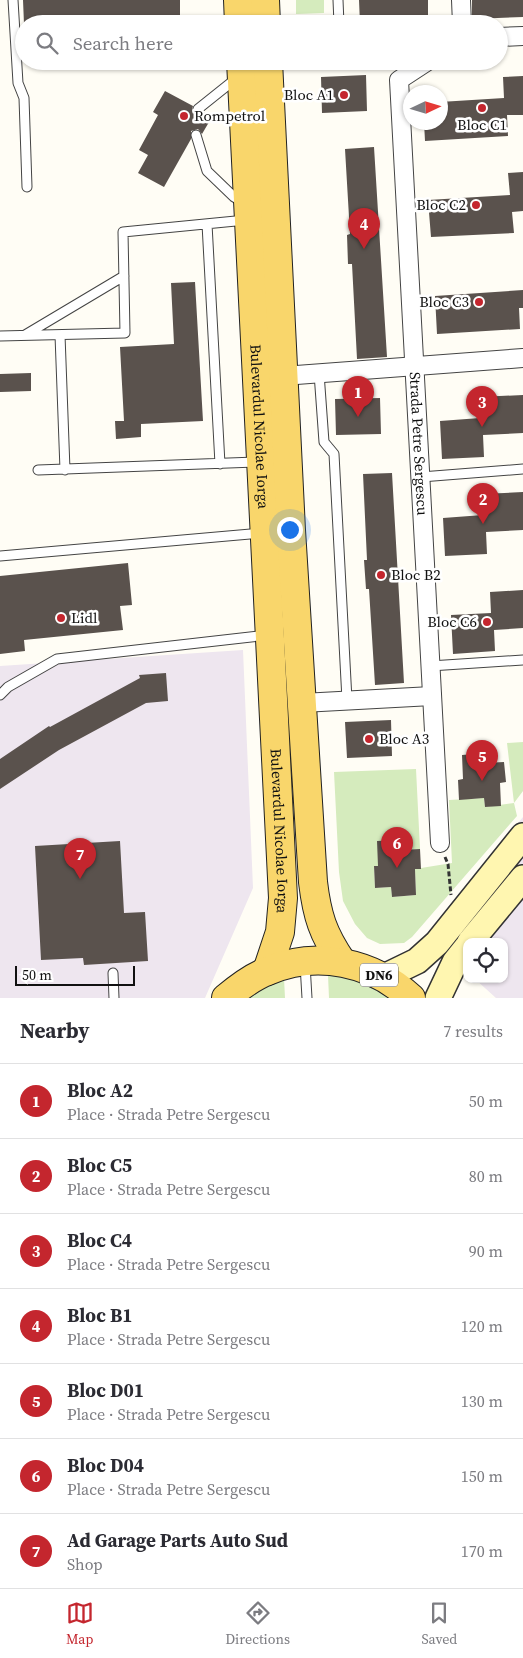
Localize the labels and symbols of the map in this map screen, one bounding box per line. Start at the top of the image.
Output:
place label: Bloc A1 [284,84,334,105]
north arrow [403,85,448,130]
marker: Bloc A1 [338,89,350,101]
marker: Bloc C1 [476,102,488,114]
place label: Rompetrol [194,105,266,126]
marker: Rompetrol [178,110,190,122]
place label: Bloc C1 [457,114,507,135]
place label: Bloc C2 [416,194,466,215]
marker: Bloc C2 [470,199,482,211]
pin: 4 [348,208,380,249]
place label: Bloc C3 [419,291,469,312]
marker: Bloc C3 [473,296,485,308]
street label: Bulevardul Nicolae Iorga [245,344,274,510]
street label: Strada Petre Sergescu [405,372,433,516]
pin: 1 [342,376,374,417]
pin: 3 [466,386,498,427]
pin: 2 [467,483,499,524]
your location [277,517,303,543]
place label: Bloc B2 [391,564,441,585]
marker: Bloc B2 [375,569,387,581]
place label: Lidl [71,607,98,628]
place label: Bloc C6 [427,611,477,632]
marker: Lidl [55,612,67,624]
marker: Bloc C6 [481,616,493,628]
place label: Bloc A3 [379,728,429,749]
marker: Bloc A3 [363,733,375,745]
pin: 5 [466,740,498,781]
street label: Bulevardul Nicolae Iorga [266,748,294,915]
pin: 6 [381,827,413,868]
pin: 7 [64,838,96,879]
scale bar [15,963,135,986]
road number: DN6 [360,964,398,986]

